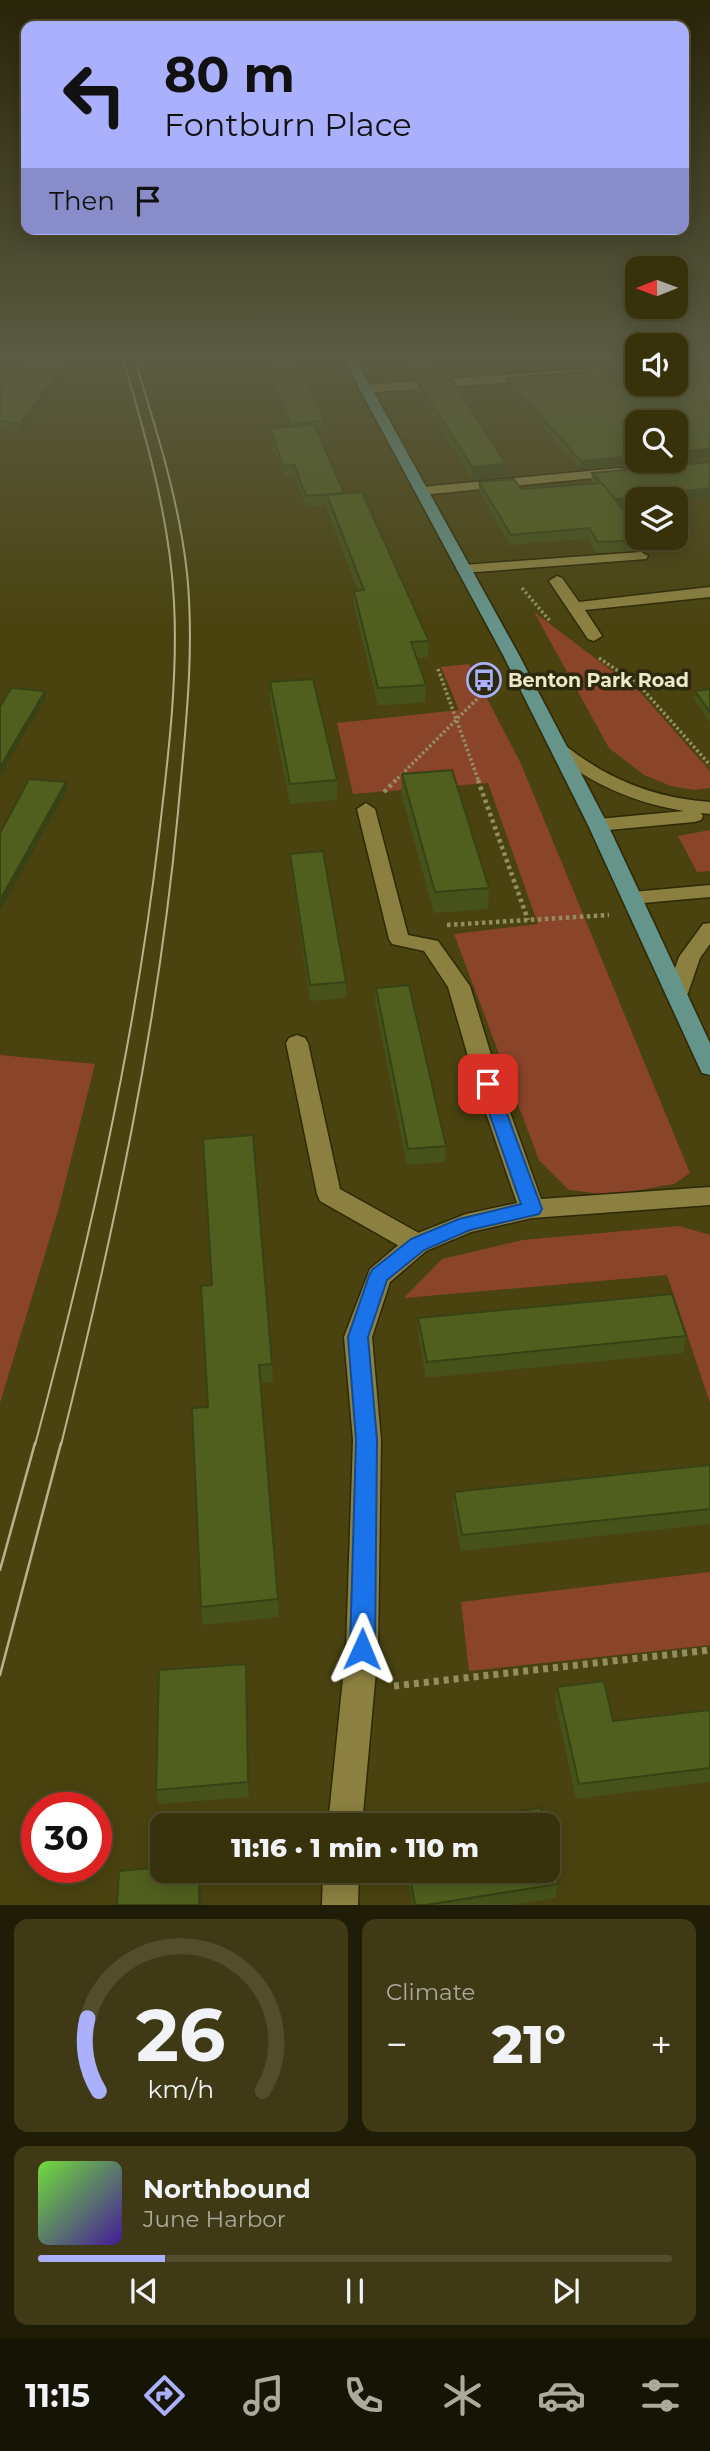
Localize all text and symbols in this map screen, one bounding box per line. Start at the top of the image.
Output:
text: 80 m [164,45,295,104]
icon: left [49,49,140,140]
text: Fontburn Place [164,105,412,144]
icon: arrive [129,182,167,220]
text: Then [49,185,115,217]
north arrow [625,256,688,318]
map controls [625,256,688,550]
button: sound [625,333,688,396]
button: search [625,410,688,473]
button: layers [625,487,688,550]
bus stop icon: Benton Park Road [465,661,503,699]
place label: Benton Park Road [508,669,689,692]
pin [458,1054,518,1114]
icon: arrive [469,1065,507,1103]
position arrow [325,1612,399,1686]
speed limit sign: 30 [21,1792,112,1883]
text: 11:16 · 1 min · 110 m [231,1832,479,1864]
text: Climate [386,1978,475,2006]
text: 26 [136,1992,226,2080]
text: 21° [492,2013,566,2076]
text: − [386,2021,408,2068]
text: + [650,2021,672,2068]
text: km/h [148,2074,214,2104]
text: Northbound [143,2173,311,2205]
text: June Harbor [143,2205,286,2233]
icon: previous [125,2272,163,2310]
icon: pause [336,2272,374,2310]
icon: next [547,2272,585,2310]
icon: directions [140,2371,189,2420]
icon: music [239,2371,288,2420]
icon: phone [339,2371,388,2420]
icon: climate [438,2371,487,2420]
icon: car [537,2371,586,2420]
icon: filters [636,2371,685,2420]
text: 11:15 [25,2376,90,2415]

